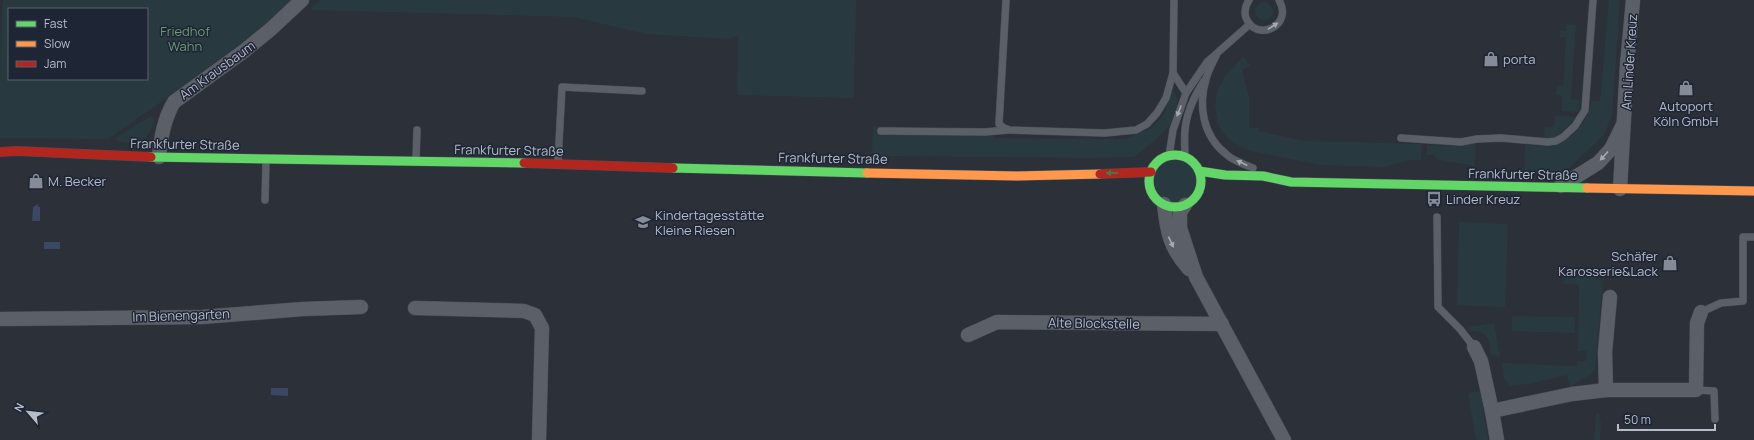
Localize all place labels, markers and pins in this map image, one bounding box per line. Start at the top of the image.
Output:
shop icon: porta [1482,50,1500,68]
place label: porta [1503,50,1536,68]
shop icon: Autoport Köln GmbH [1677,79,1695,97]
place label: Autoport Köln GmbH [1653,97,1719,130]
shop icon: M. Becker [27,172,45,190]
place label: M. Becker [48,172,107,190]
bus stop icon: Linder Kreuz [1425,190,1443,208]
place label: Linder Kreuz [1446,190,1521,208]
place label: Kindertagesstätte Kleine Riesen [655,206,765,239]
school or university icon: Kindertagesstätte Kleine Riesen [634,213,652,231]
place label: Schäfer Karosserie&Lack [1558,247,1659,280]
shop icon: Schäfer Karosserie&Lack [1661,254,1679,272]

